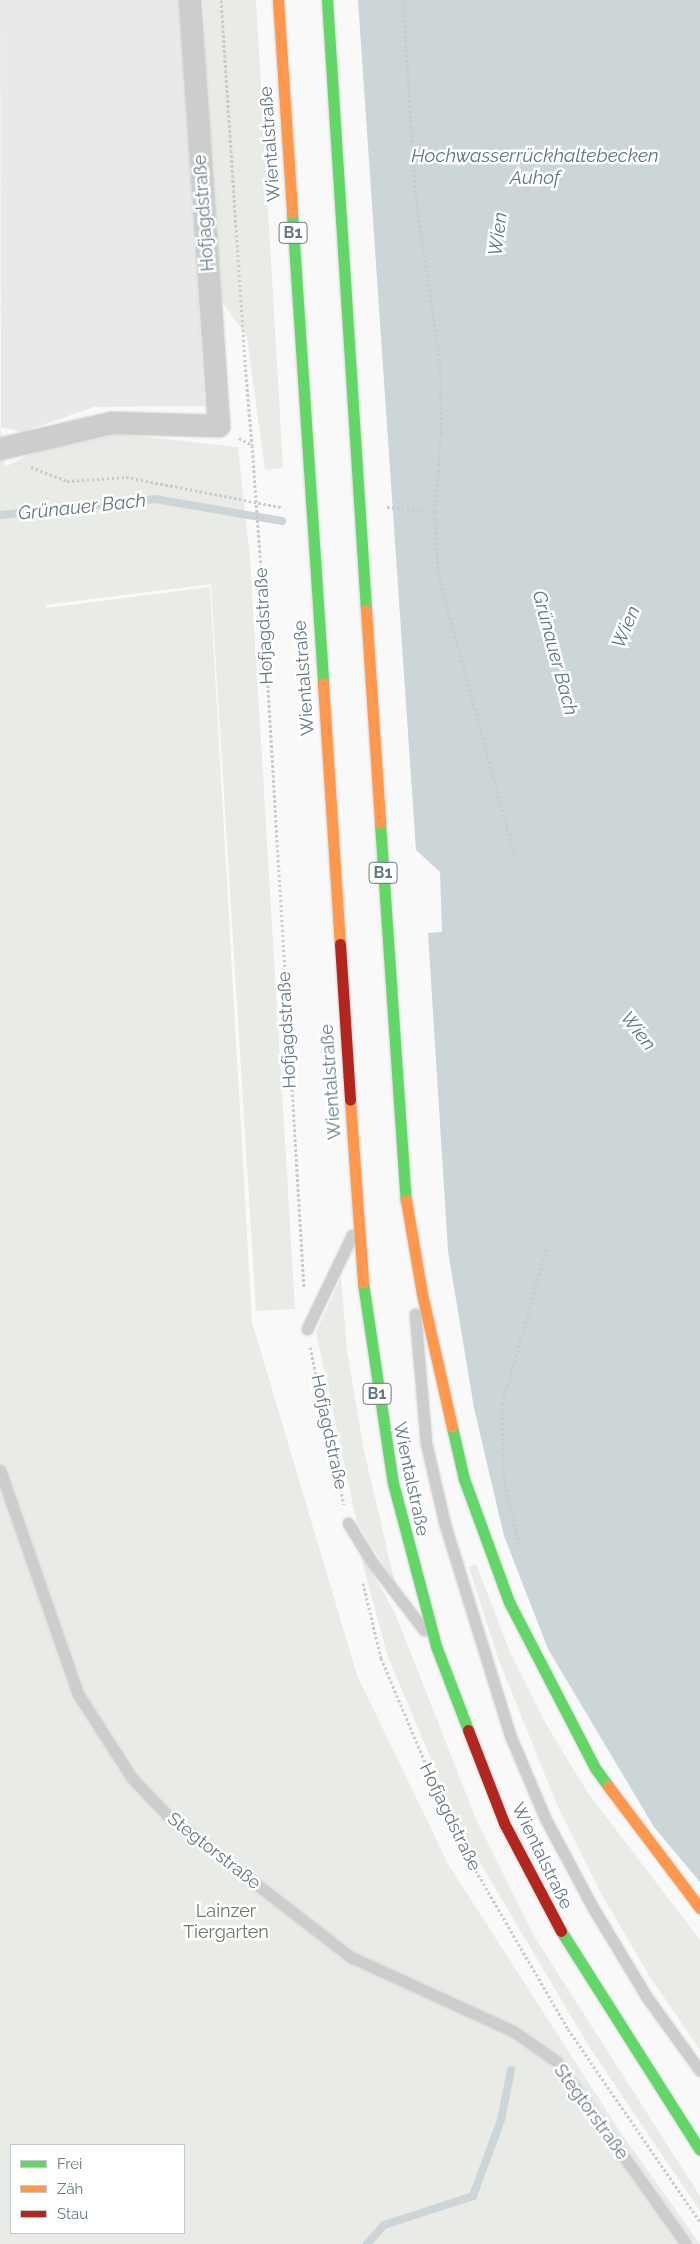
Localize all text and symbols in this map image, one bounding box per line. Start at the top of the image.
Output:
street label: Wientalstraße [255,86,285,202]
water label: Hochwasserrückhaltebecken Auhof [411,145,659,189]
street label: Hofjagdstraße [189,154,219,272]
water label: Wien [484,211,512,257]
road number: B1 [278,220,308,247]
water label: Grünauer Bach [17,489,147,525]
street label: Hofjagdstraße [250,567,278,685]
water label: Grünauer Bach [527,588,583,718]
water label: Wien [607,602,645,652]
street label: Wientalstraße [289,620,319,736]
road number: B1 [368,860,398,886]
street label: Hofjagdstraße [273,971,301,1089]
water label: Wien [616,1007,660,1055]
street label: Wientalstraße [316,1024,346,1140]
street label: Hofjagdstraße [306,1372,352,1492]
road number: B1 [362,1380,392,1408]
street label: Wientalstraße [388,1420,434,1538]
street label: Hofjagdstraße [415,1760,485,1874]
street label: Wientalstraße [507,1799,577,1913]
street label: Stegtorstraße [163,1808,265,1894]
park label: Lainzer Tiergarten [183,1901,269,1944]
street label: Stegtorstraße [549,2060,633,2164]
legend [10,2144,185,2234]
text: Frei [57,2155,82,2173]
text: Zäh [57,2180,83,2198]
text: Stau [57,2205,88,2223]

